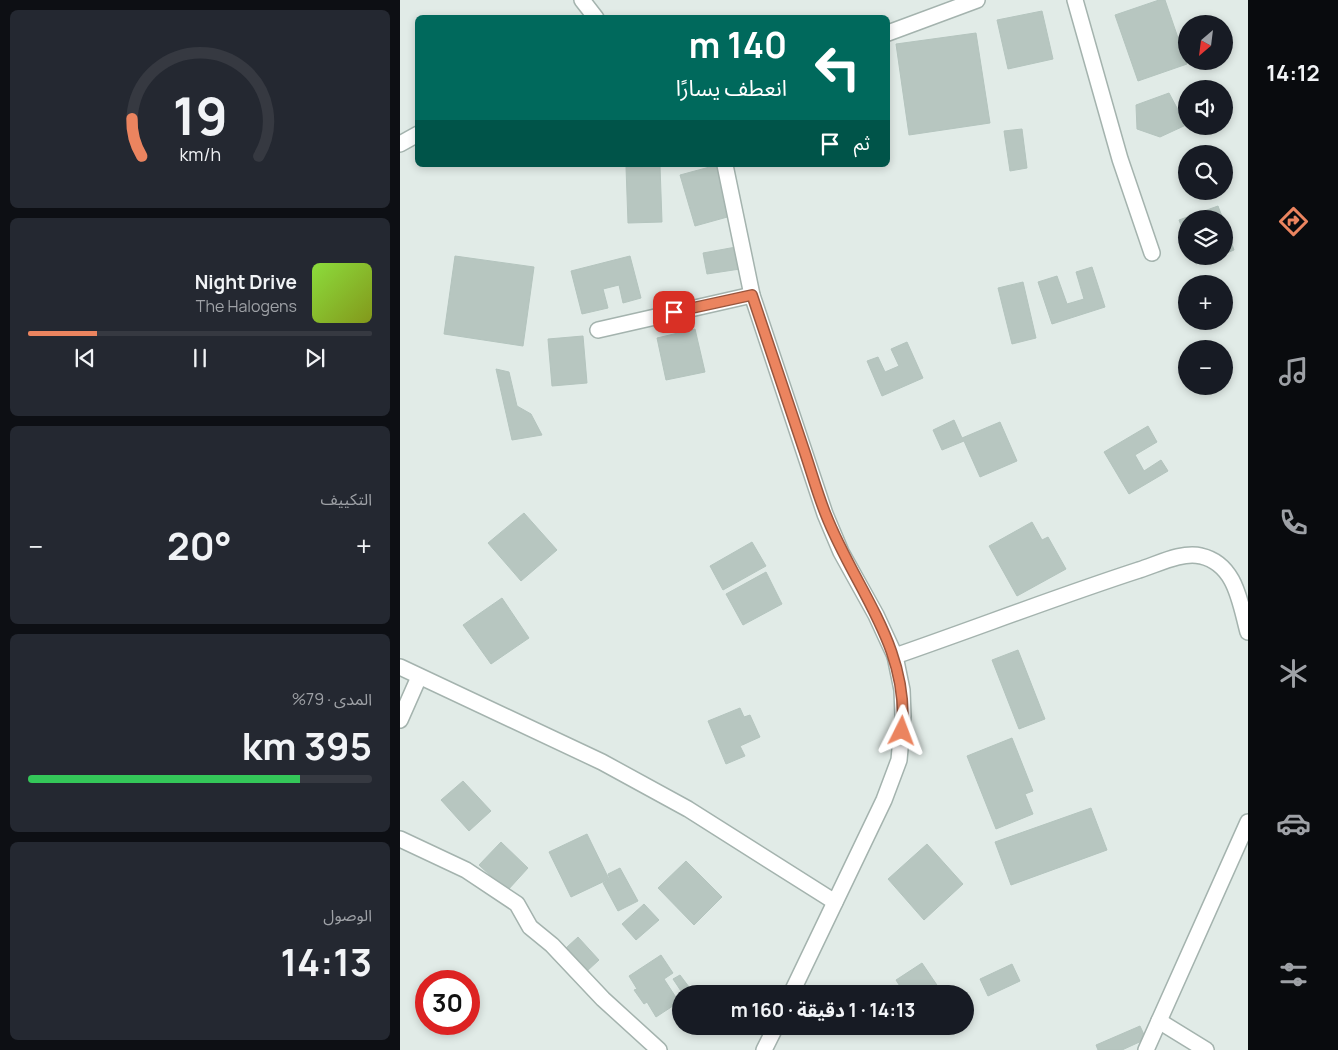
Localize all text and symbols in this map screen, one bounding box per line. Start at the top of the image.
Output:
north arrow [1178,15,1232,70]
map controls [1178,15,1233,395]
text: 140 m [689,21,787,69]
icon: left [805,35,870,100]
text: 14:12 [1266,58,1320,88]
text: انعطف يسارًا [676,73,787,103]
text: 19 [172,80,228,151]
button: sound [1178,80,1233,135]
icon: arrive [816,130,844,158]
text: ثم [854,130,870,156]
text: km/h [179,142,221,166]
button: search [1178,145,1233,200]
icon: directions [1276,204,1311,239]
button: layers [1178,210,1233,265]
text: Night Drive [195,269,297,295]
button: + [1178,275,1233,330]
pin [653,291,695,333]
text: The Halogens [196,295,297,317]
icon: arrive [660,298,688,326]
button: − [1178,340,1233,395]
icon: previous [71,344,99,372]
icon: pause [186,344,214,372]
icon: next [301,344,329,372]
icon: music [1276,354,1311,389]
text: التكييف [320,488,372,510]
icon: phone [1276,505,1311,540]
text: 20° [167,519,232,571]
text: − [28,527,43,565]
text: + [356,527,372,565]
icon: climate [1276,656,1311,691]
text: المدى · 79% [292,688,372,710]
position arrow [875,704,927,756]
text: 395 km [242,719,372,771]
icon: car [1276,806,1311,841]
text: الوصول [323,904,372,926]
text: 14:13 [280,935,372,987]
icon: filters [1276,957,1311,992]
speed limit sign: 30 [415,970,480,1035]
text: 14:13 · 1 دقيقة · 160 m [731,997,915,1023]

